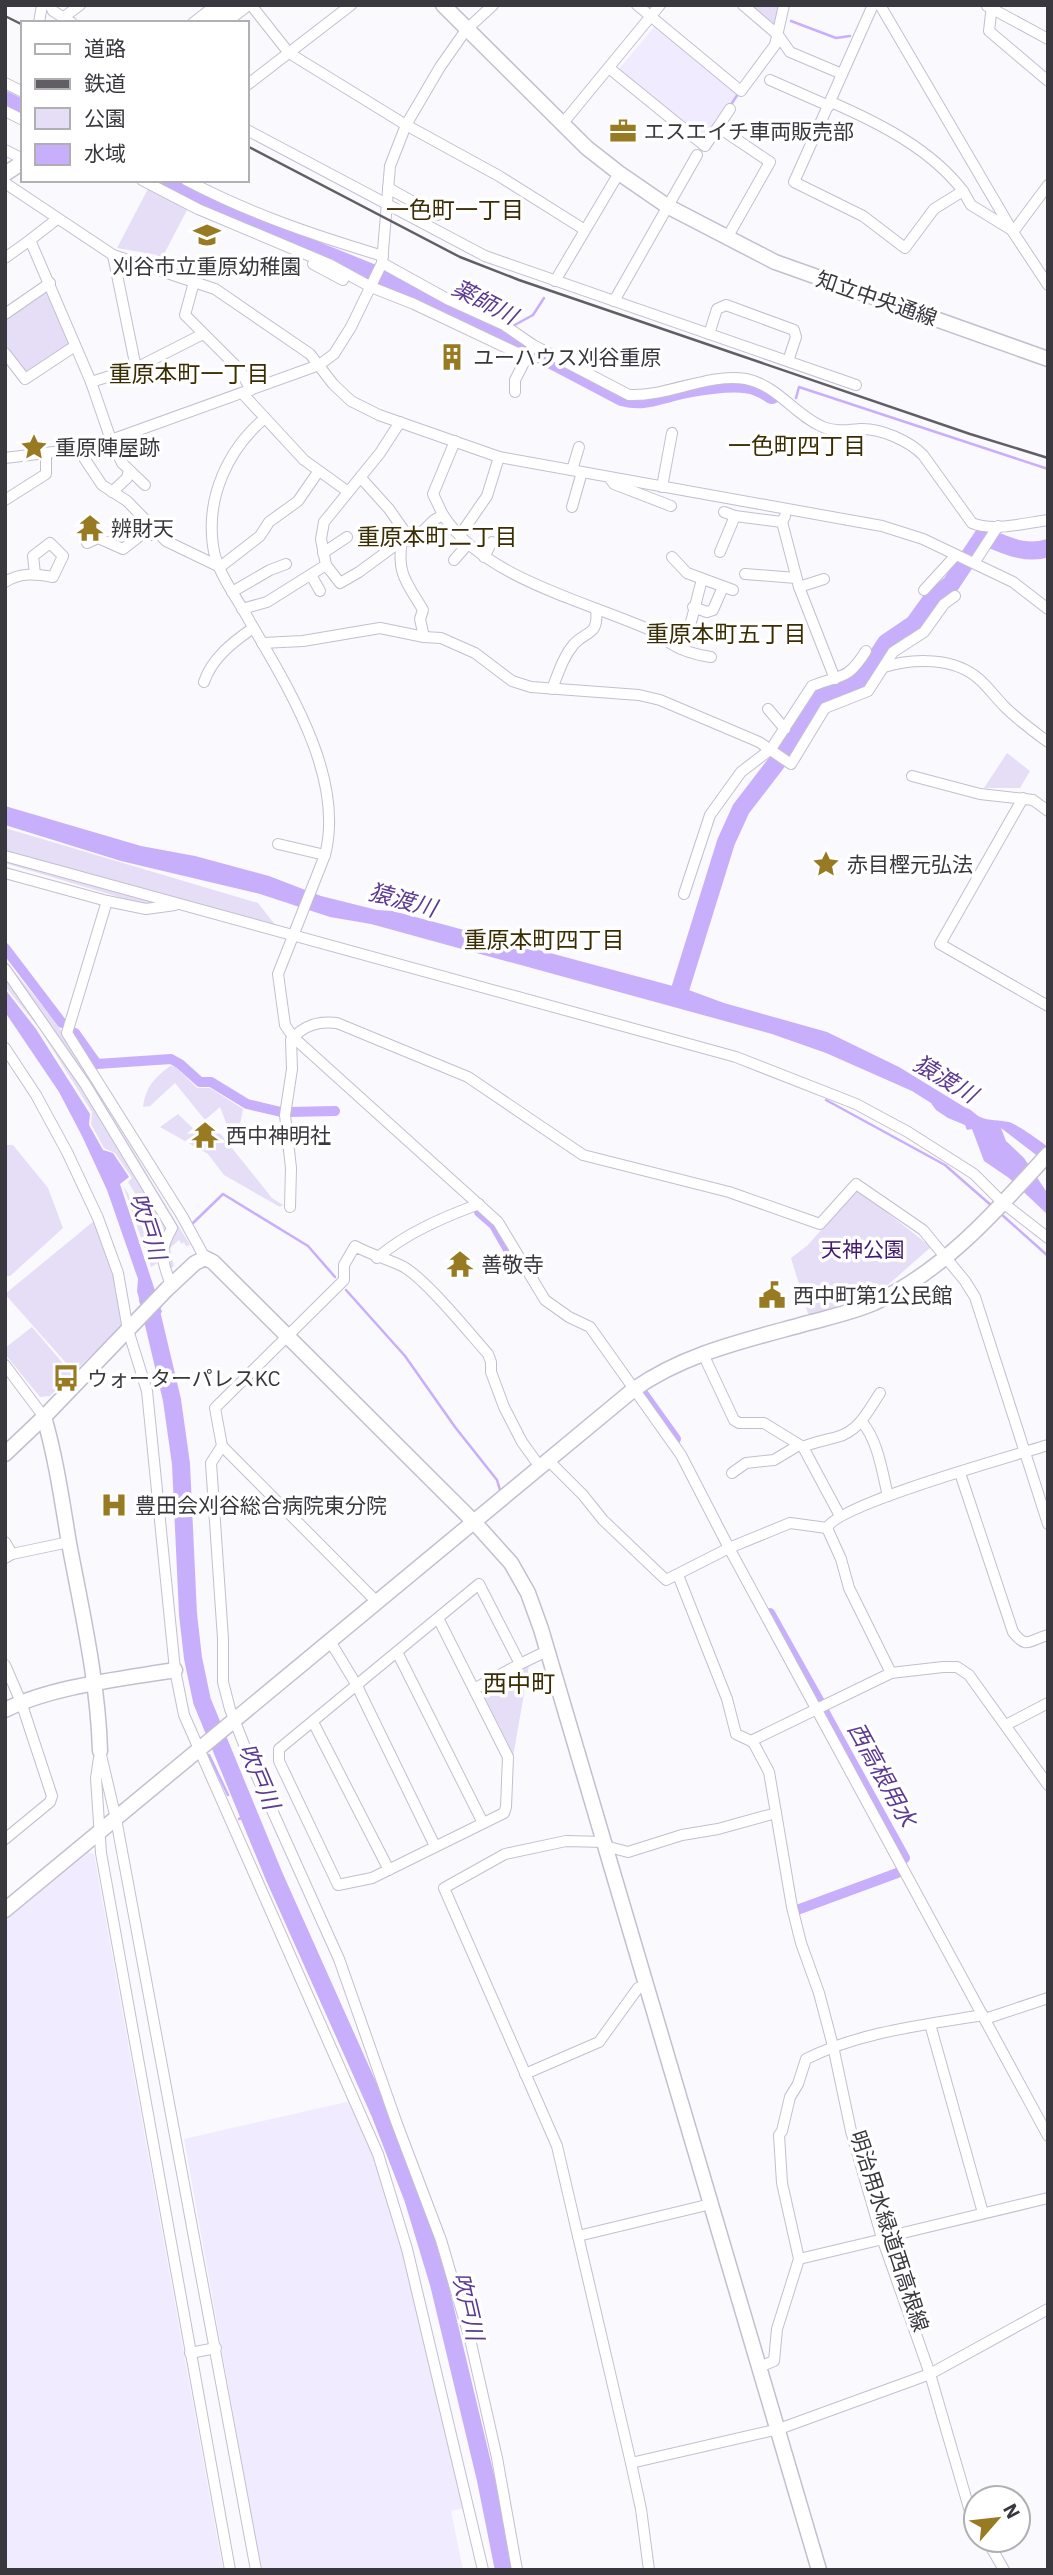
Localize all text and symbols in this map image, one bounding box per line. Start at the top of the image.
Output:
legend [21,21,248,182]
text: 道路 [84,34,126,62]
text: 鉄道 [84,69,126,97]
text: 公園 [84,104,126,132]
office icon: エスエイチ車両販売部 [608,116,638,146]
place label: エスエイチ車両販売部 [644,117,854,145]
text: 水域 [84,139,126,167]
district label: 一色町一丁目 [386,194,524,224]
school or university icon: 刈谷市立重原幼稚園 [192,220,222,250]
place label: 刈谷市立重原幼稚園 [113,252,302,280]
street label: 知立中央通線 [813,264,941,332]
water label: 薬師川 [447,272,525,331]
building icon: ユーハウス刈谷重原 [437,342,467,372]
place label: ユーハウス刈谷重原 [473,343,662,371]
district label: 重原本町一丁目 [109,358,270,388]
district label: 一色町四丁目 [728,430,866,460]
place icon: 重原陣屋跡 [19,432,49,462]
place label: 重原陣屋跡 [55,433,160,461]
temple icon: 辨財天 [75,513,105,543]
place label: 辨財天 [111,514,174,542]
district label: 重原本町二丁目 [357,521,518,551]
district label: 重原本町五丁目 [646,618,807,648]
place icon: 赤目樫元弘法 [811,849,841,879]
place label: 赤目樫元弘法 [847,850,973,878]
water label: 猿渡川 [366,876,443,923]
district label: 重原本町四丁目 [464,924,625,954]
water label: 猿渡川 [909,1047,986,1110]
temple icon: 西中神明社 [190,1120,220,1150]
place label: 西中神明社 [226,1121,331,1149]
water label: 吹戸川 [124,1189,175,1266]
park label: 天神公園 [821,1235,905,1263]
temple icon: 善敬寺 [445,1249,475,1279]
place label: 善敬寺 [481,1250,544,1278]
public building icon: 西中町第1公民館 [757,1280,787,1310]
place label: 西中町第1公民館 [793,1281,953,1309]
bus stop icon: ウォーターパレスKC [51,1363,81,1393]
place label: ウォーターパレスKC [87,1364,281,1392]
hospital icon: 豊田会刈谷総合病院東分院 [99,1490,129,1520]
place label: 豊田会刈谷総合病院東分院 [135,1491,387,1519]
district label: 西中町 [483,1667,555,1699]
water label: 西高根用水 [842,1716,925,1834]
water label: 吹戸川 [233,1738,288,1816]
street label: 明治用水緑道西高根線 [844,2127,936,2335]
water label: 吹戸川 [447,2269,492,2346]
north arrow [962,2484,1032,2554]
text: N [998,2499,1026,2523]

